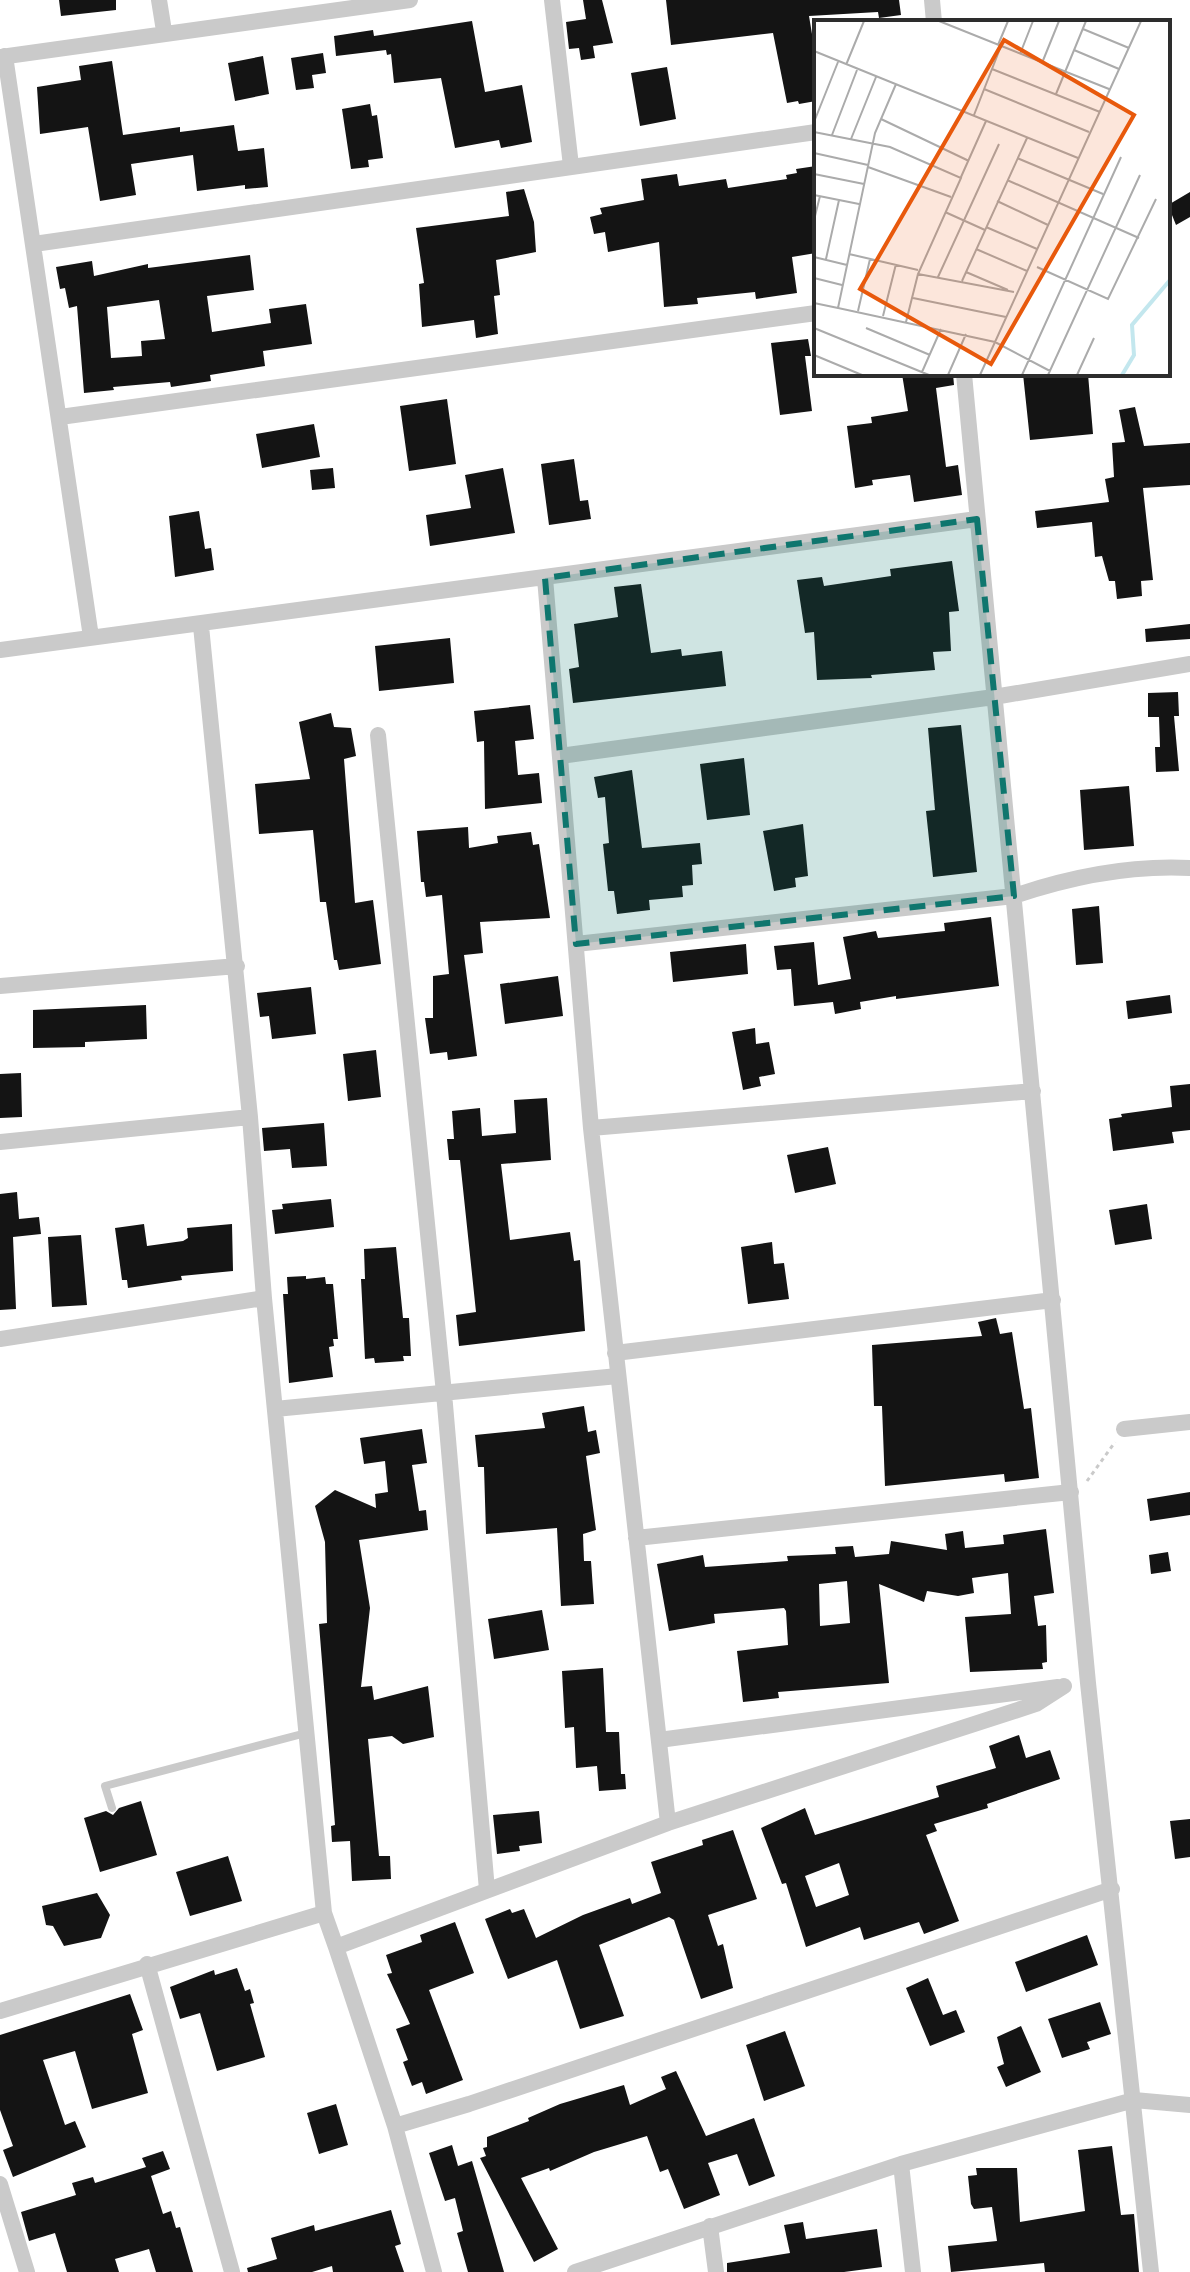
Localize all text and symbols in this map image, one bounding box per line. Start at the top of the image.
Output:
inset map [814,20,1170,376]

